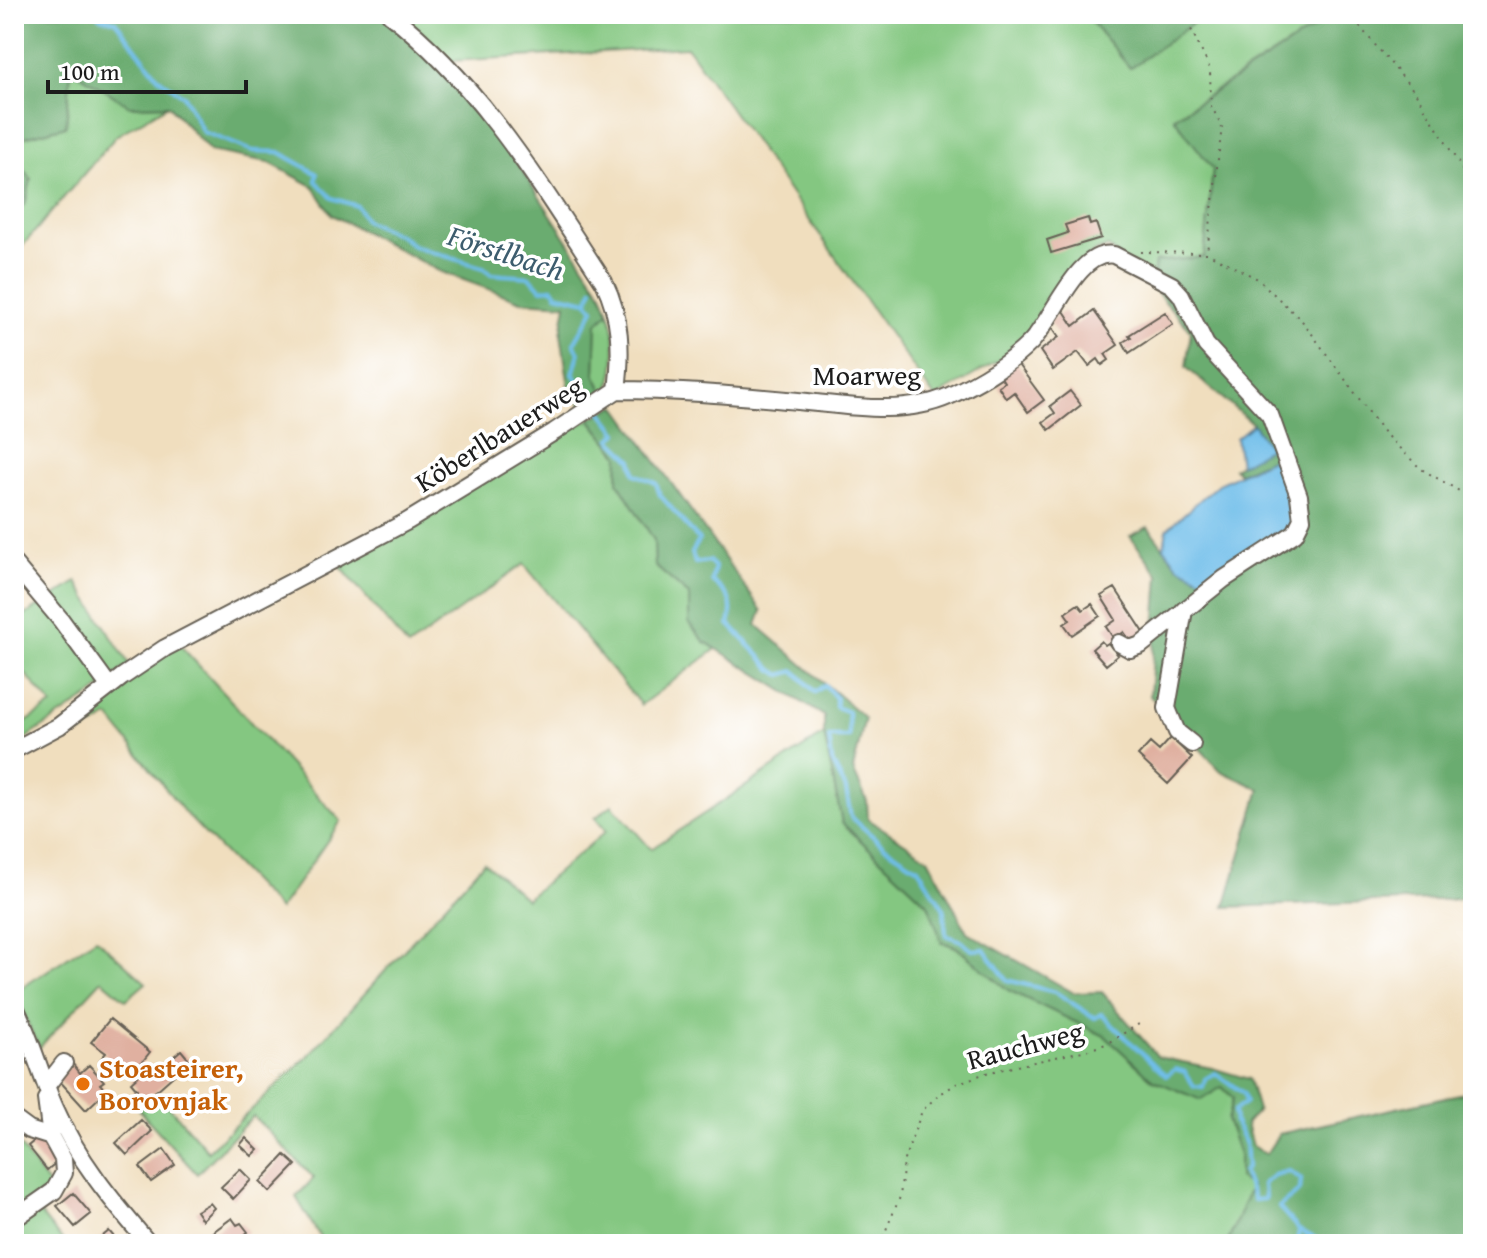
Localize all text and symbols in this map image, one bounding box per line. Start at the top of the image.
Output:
scale bar [48,44,246,94]
text: 100 m [60,54,120,89]
water label: Förstlbach [442,212,570,292]
street label: Moarweg [813,354,921,395]
street label: Köberlbauerweg [407,365,591,502]
street label: Rauchweg [962,1009,1088,1080]
place label: Stoasteirer, Borovnjak [99,1047,244,1120]
marker: Stoasteirer, Borovnjak [74,1075,92,1093]

